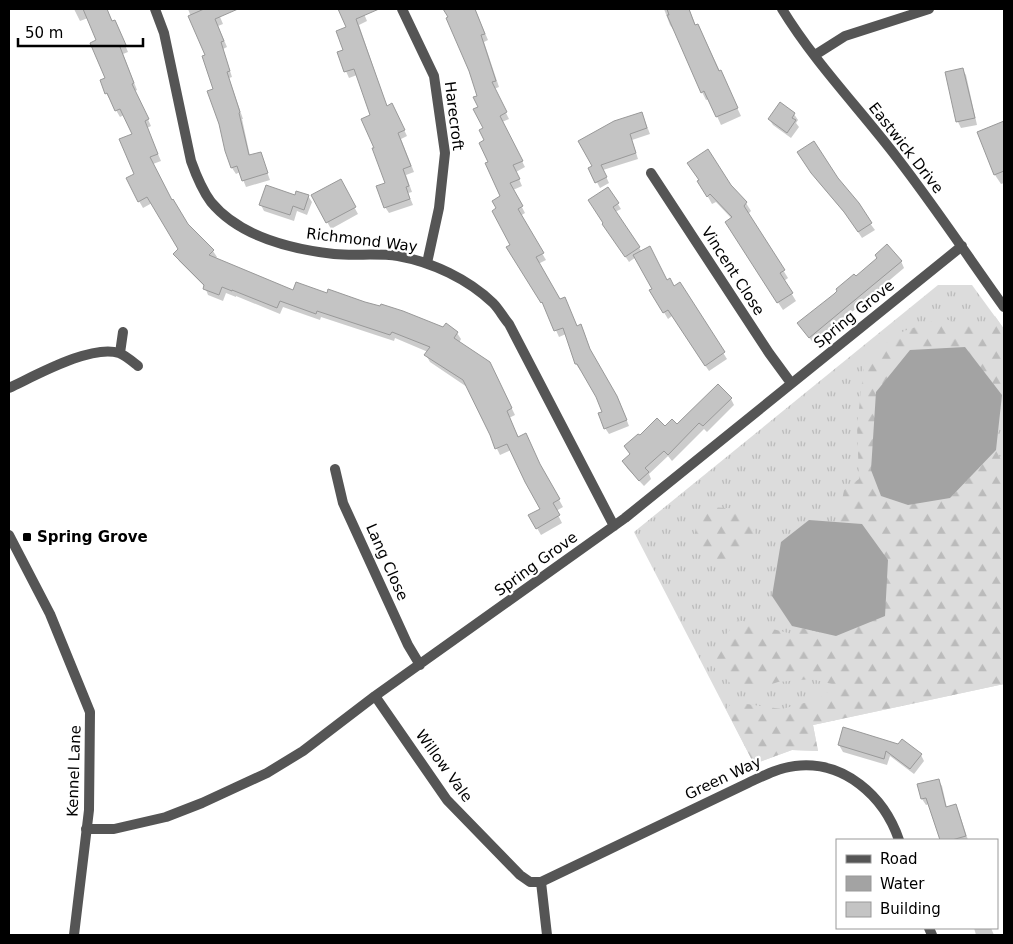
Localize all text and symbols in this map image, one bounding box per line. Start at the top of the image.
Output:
scale bar [18,15,142,47]
text: 50 m [25,24,63,42]
street label: Harecroft [441,80,467,152]
street label: Eastwick Drive [865,99,947,197]
street label: Vincent Close [698,223,768,319]
street label: Richmond Way [305,224,419,256]
street label: Spring Grove [810,276,898,352]
street label: Lang Close [362,521,412,603]
place label: Spring Grove [37,528,148,546]
street label: Spring Grove [491,528,581,600]
marker: Spring Grove [21,531,33,543]
street label: Kennel Lane [63,725,85,817]
street label: Willow Vale [412,726,476,806]
street label: Green Way [682,752,764,804]
legend [836,839,998,929]
text: Road [880,850,918,868]
text: Water [880,875,925,893]
text: Building [880,900,941,918]

